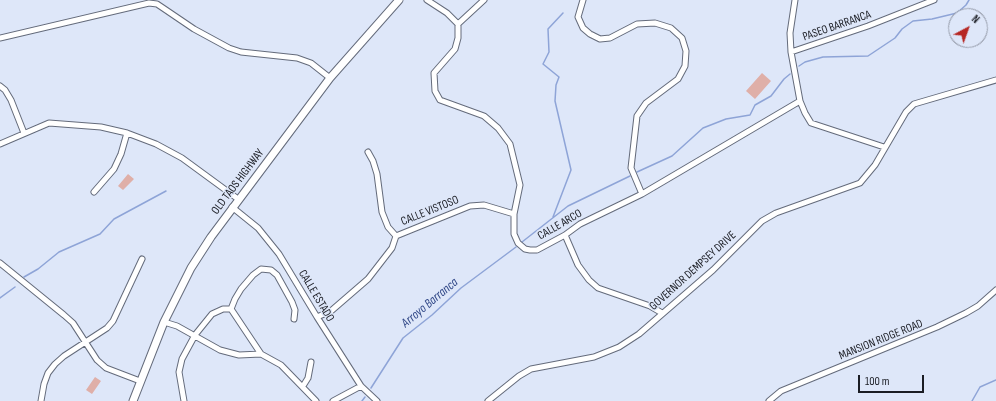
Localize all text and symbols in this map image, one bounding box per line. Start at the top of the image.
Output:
street label: PASEO BARRANCA [801,8,873,44]
north arrow [948,8,988,48]
text: N [969,12,982,26]
street label: OLD TAOS HIGHWAY [209,146,267,218]
street label: CALLE VISTOSO [399,193,461,229]
street label: CALLE ARCO [535,207,585,243]
street label: GOVERNOR DEMPSEY DRIVE [647,228,739,314]
street label: CALLE ESTADO [295,267,337,325]
water label: Arroyo Barranca [398,275,462,331]
street label: MANSION RIDGE ROAD [837,317,925,363]
scale bar [860,367,926,393]
text: 100 m [865,374,890,389]

